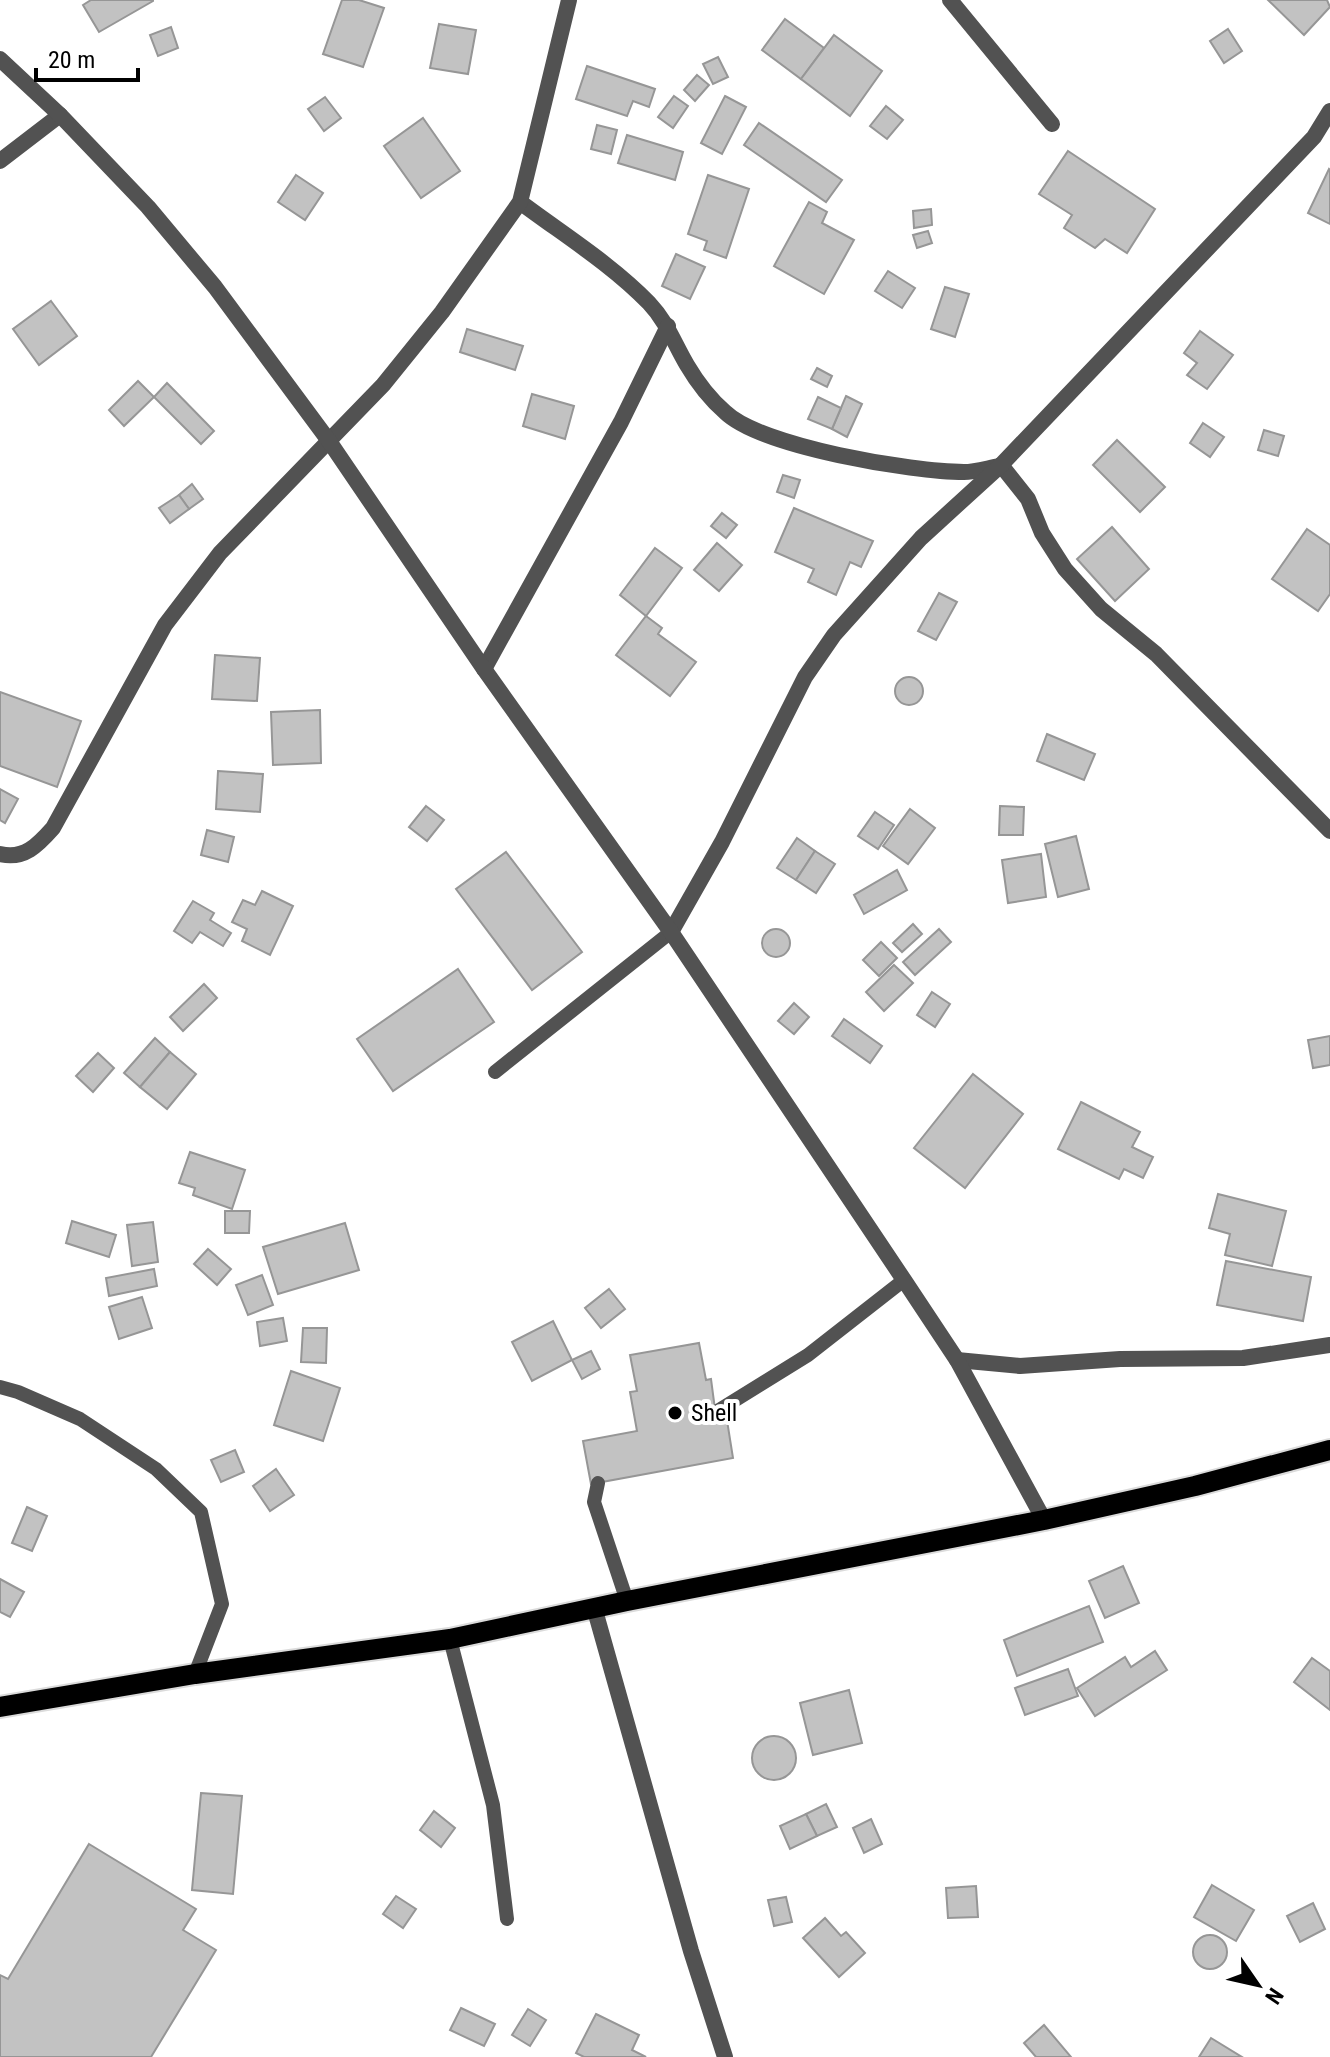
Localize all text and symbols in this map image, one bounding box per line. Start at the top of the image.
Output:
scale bar [36,32,138,82]
text: 20 m [48,46,95,74]
place label: Shell [691,1399,737,1427]
marker: Shell [666,1404,684,1422]
north arrow [1218,1945,1298,2025]
text: N [1260,1983,1288,2008]

